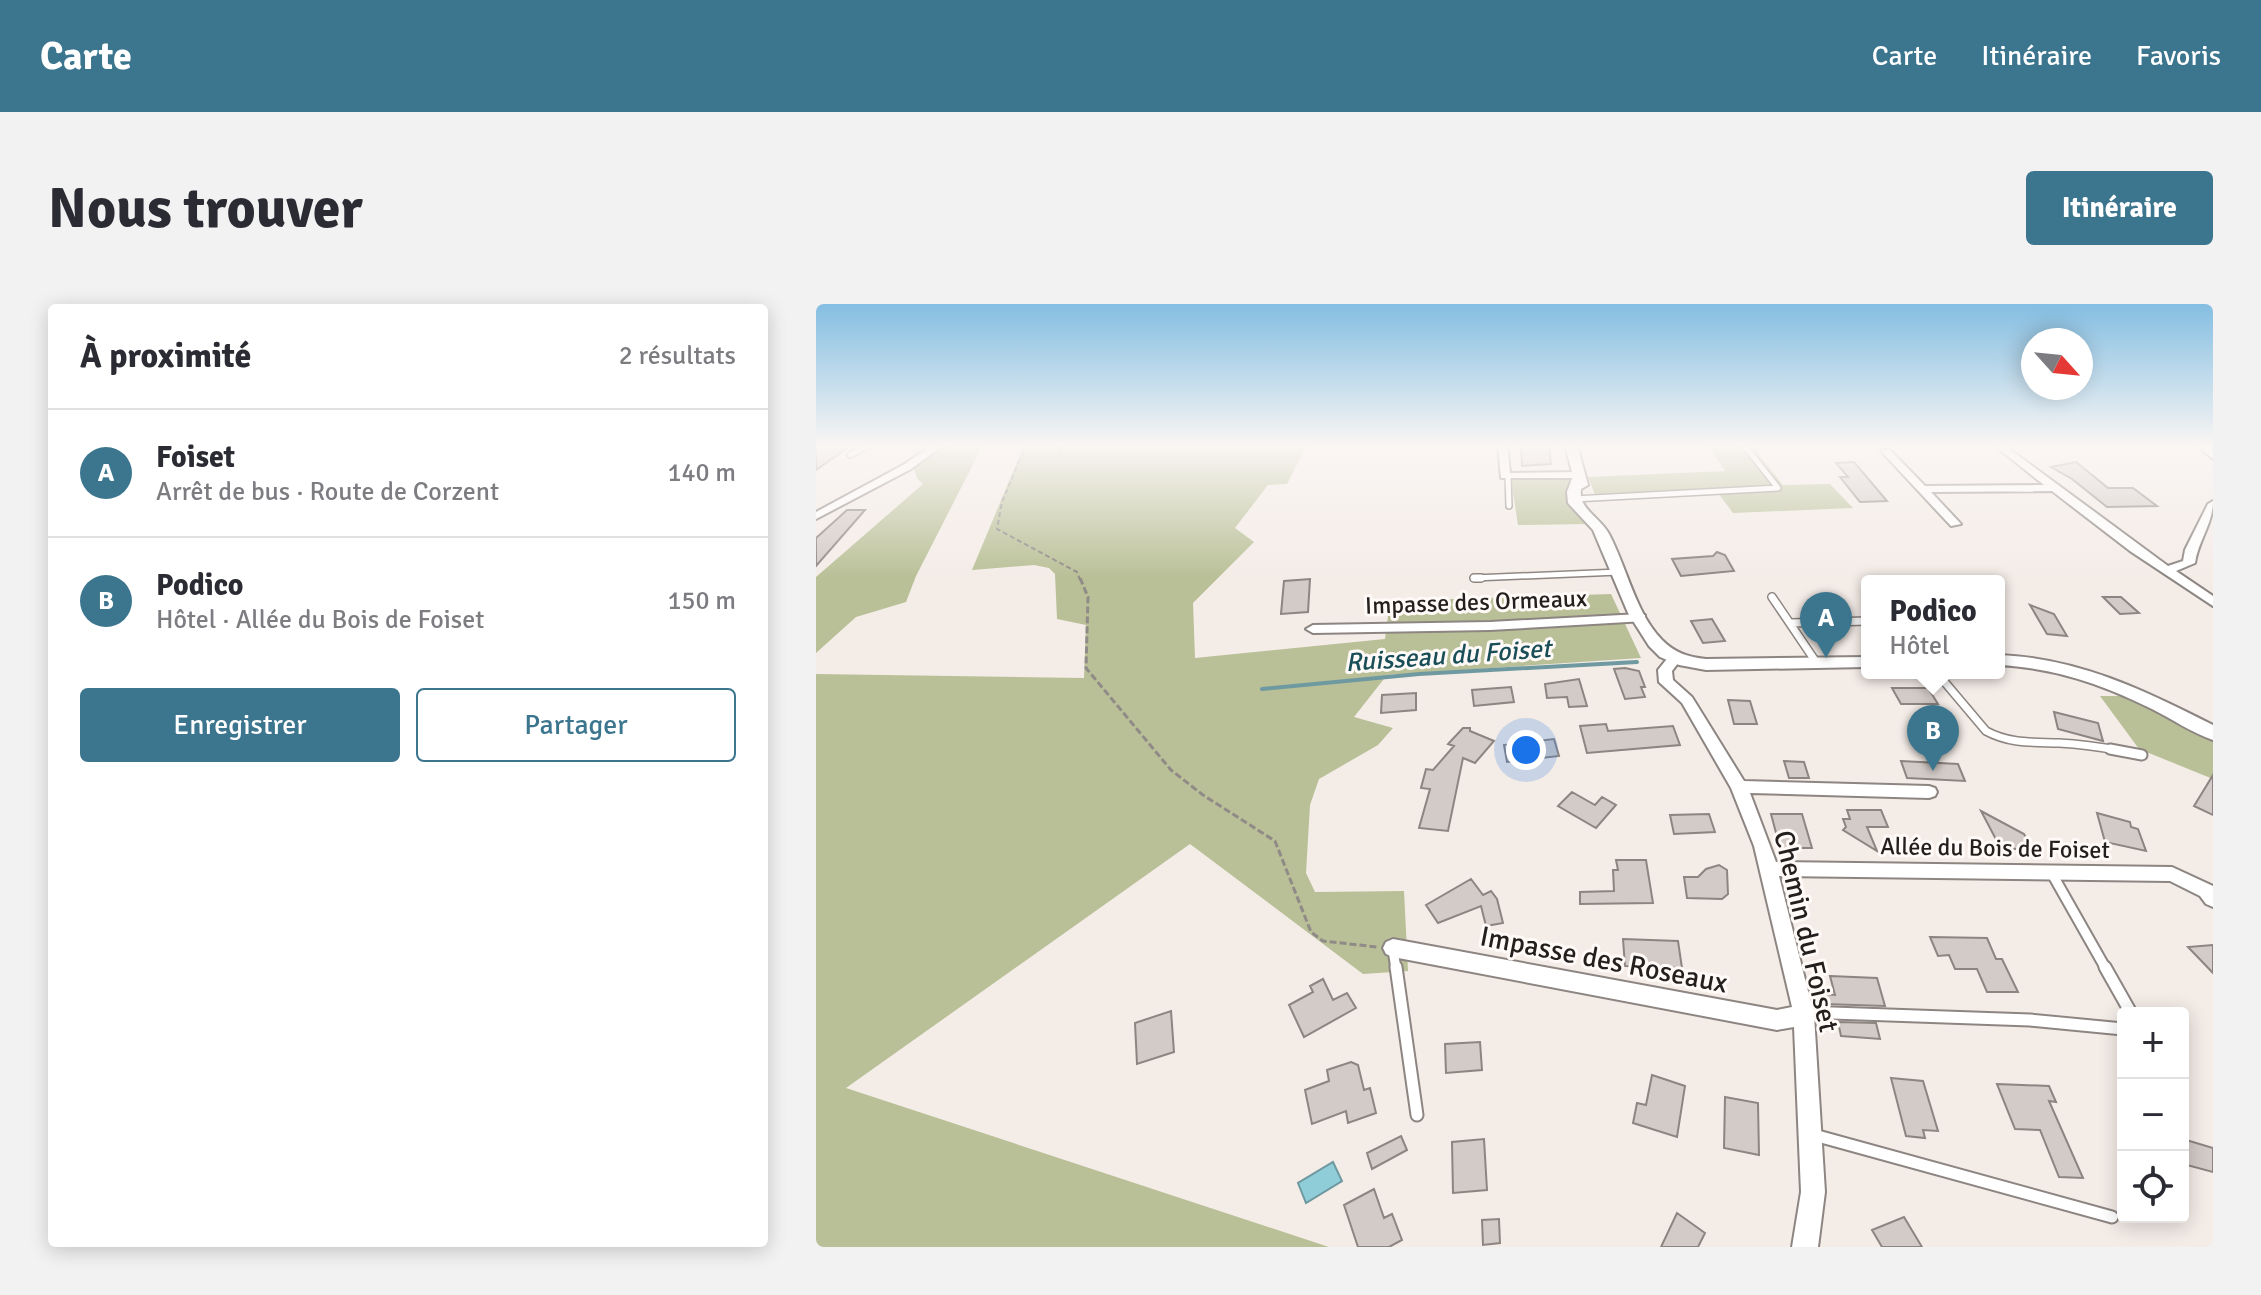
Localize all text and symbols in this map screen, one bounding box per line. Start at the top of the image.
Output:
text: Carte [40,33,132,80]
text: Carte [1872,39,1937,73]
text: Itinéraire [1981,39,2092,73]
text: Favoris [2136,39,2221,73]
button: Itinéraire [2026,171,2213,245]
text: Nous trouver [48,174,363,243]
north arrow [2021,328,2093,400]
text: À proximité [80,335,251,377]
text: 2 résultats [619,340,736,372]
text: Foiset [156,439,235,476]
text: A [98,457,114,489]
text: 140 m [667,457,736,489]
text: Arrêt de bus · Route de Corzent [156,476,499,508]
text: Podico [156,567,243,604]
popup [1861,575,2005,679]
street label: Impasse des Ormeaux [1365,583,1587,621]
text: B [98,585,114,617]
text: 150 m [667,585,736,617]
pin: A [1800,592,1852,658]
text: Podico [1889,593,1977,630]
text: Hôtel · Allée du Bois de Foiset [156,604,484,636]
text: Hôtel [1889,630,1950,662]
water label: Ruisseau du Foiset [1344,633,1555,679]
button: Enregistrer [80,688,400,762]
button: Partager [416,688,736,762]
pin: B [1907,705,1959,771]
your location [1506,730,1546,770]
street label: Chemin du Foiset [1766,827,1846,1036]
street label: Allée du Bois de Foiset [1880,831,2110,865]
street label: Impasse des Roseaux [1477,919,1730,1001]
map controls [2117,1007,2189,1223]
button: + [2117,1007,2189,1079]
button: − [2117,1079,2189,1151]
button: locate [2117,1151,2189,1223]

